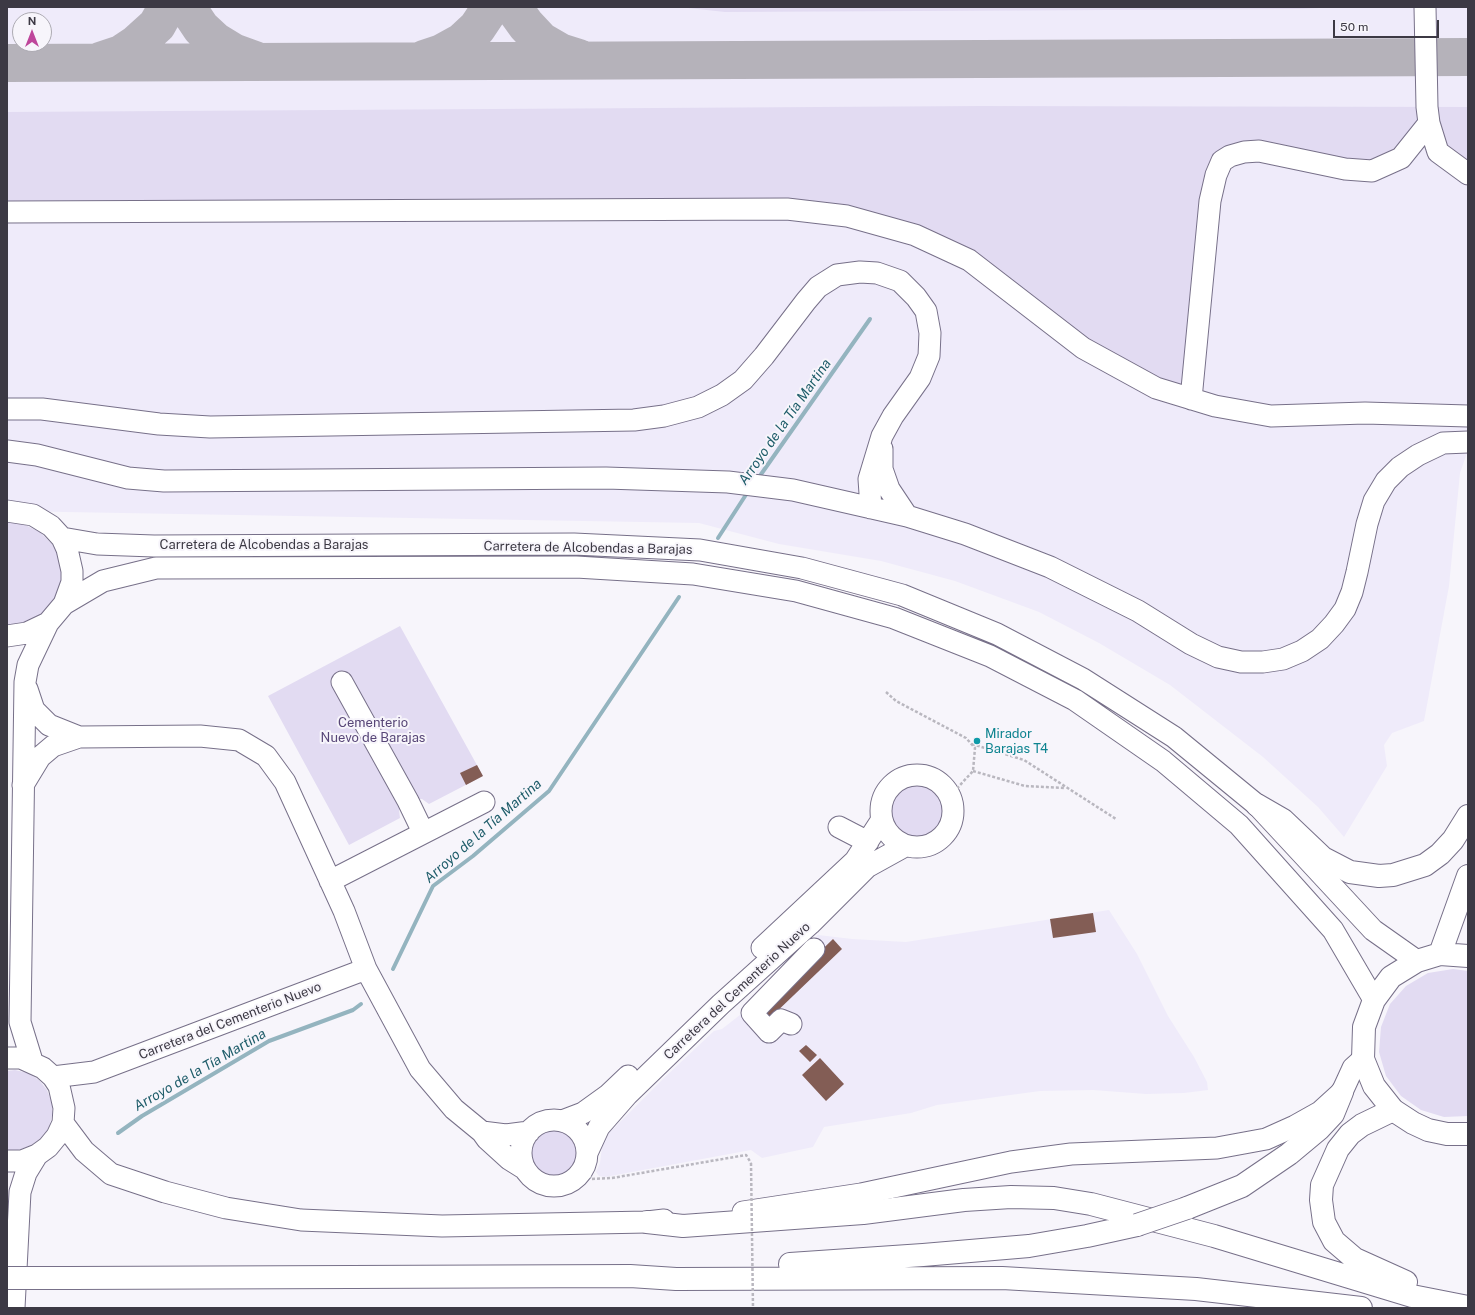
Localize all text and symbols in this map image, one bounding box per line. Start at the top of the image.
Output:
north arrow [12,12,52,52]
scale bar [1335,12,1441,38]
text: N [28,15,36,27]
text: 50 m [1340,20,1368,34]
water label: Arroyo de la Tía Martina [735,356,835,488]
street label: Carretera de Alcobendas a Barajas [160,537,368,553]
street label: Carretera de Alcobendas a Barajas [484,538,692,558]
park label: Cementerio Nuevo de Barajas [321,715,425,746]
place label: Mirador Barajas T4 [985,726,1048,757]
marker: Mirador Barajas T4 [972,736,982,746]
water label: Arroyo de la Tía Martina [421,776,545,886]
street label: Carretera del Cementerio Nuevo [661,919,813,1063]
street label: Carretera del Cementerio Nuevo [136,979,324,1063]
water label: Arroyo de la Tía Martina [131,1025,269,1115]

